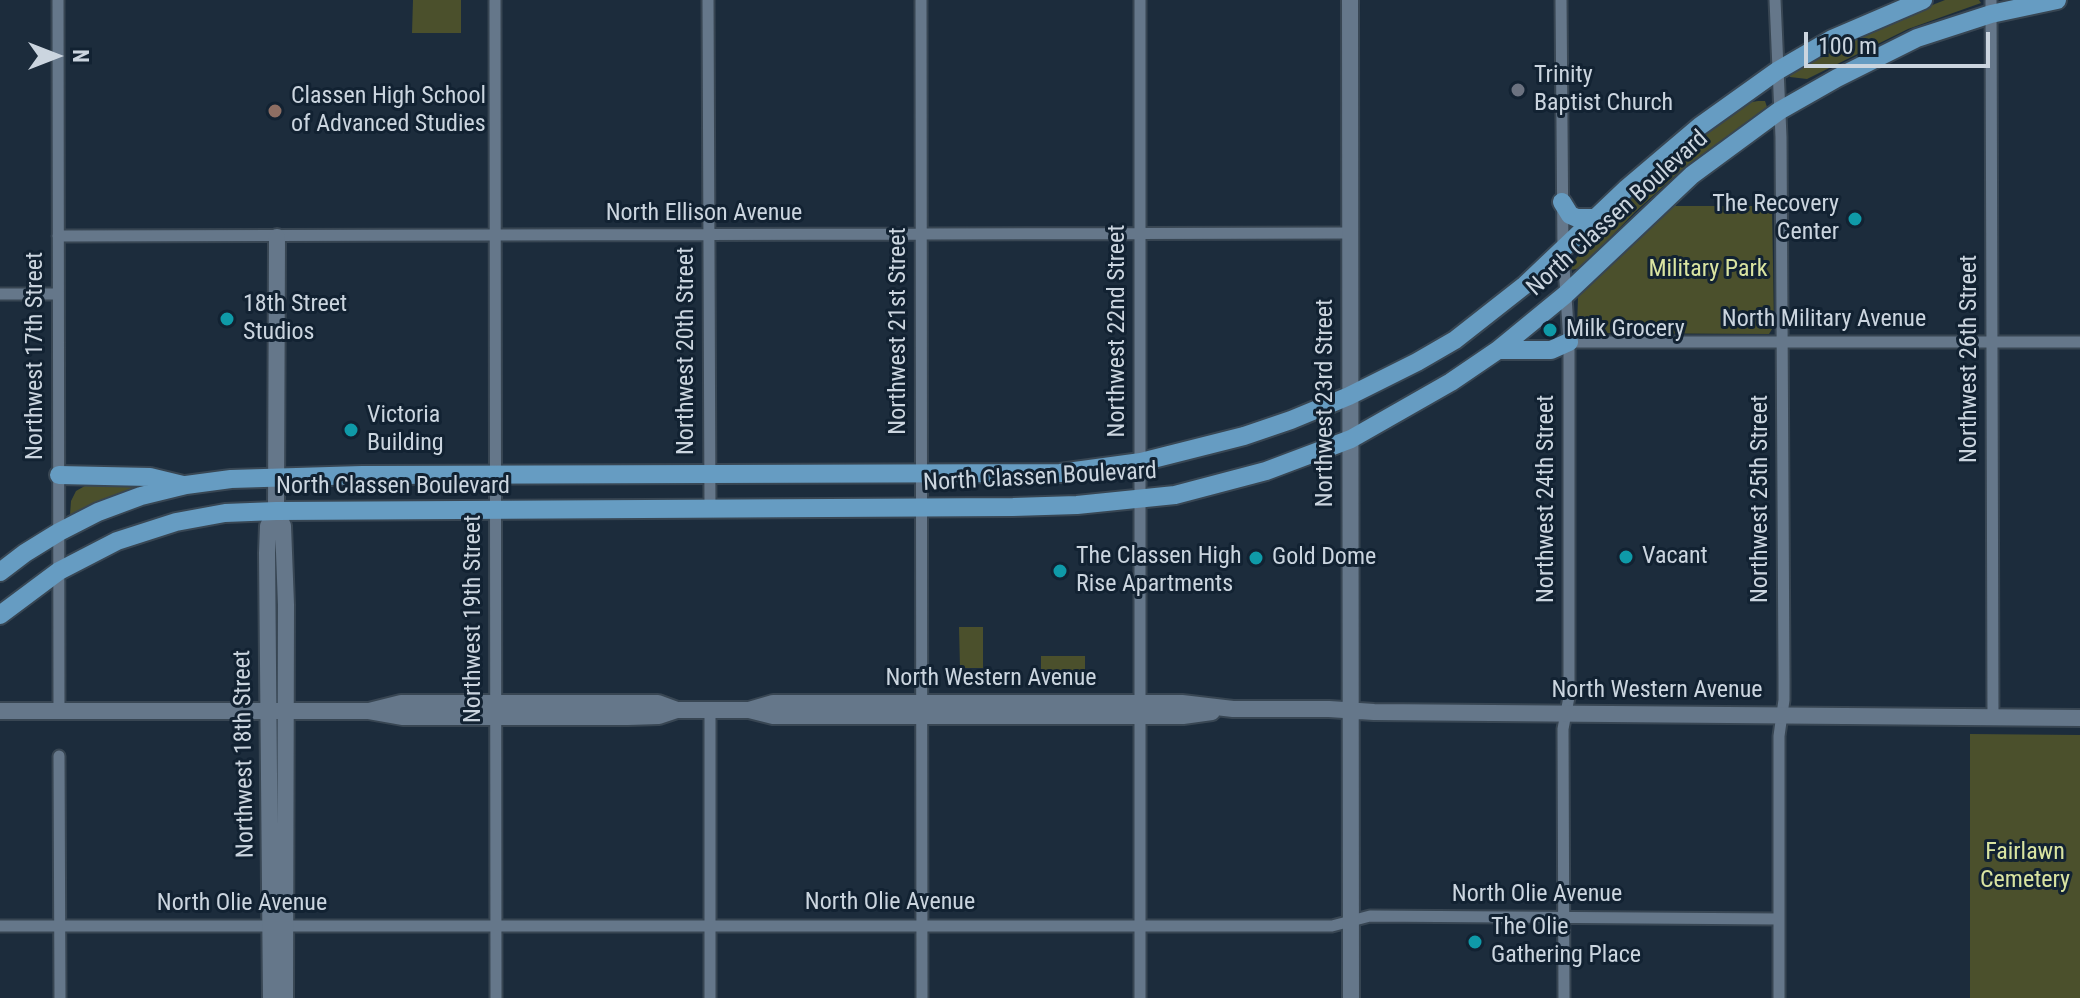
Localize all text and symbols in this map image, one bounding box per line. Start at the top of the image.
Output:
north arrow [16,16,96,96]
scale bar [1808,16,1994,66]
text: 100 m [1818,32,1877,60]
text: N [68,49,93,63]
place label: Trinity Baptist Church [1534,62,1673,118]
marker: Trinity Baptist Church [1509,81,1527,99]
place label: Classen High School of Advanced Studies [291,83,486,139]
marker: Classen High School of Advanced Studies [266,102,284,120]
street label: North Classen Boulevard [1521,125,1715,303]
place label: The Recovery Center [1712,191,1839,247]
street label: North Ellison Avenue [606,200,802,228]
marker: The Recovery Center [1846,210,1864,228]
street label: Northwest 22nd Street [1104,225,1132,437]
street label: Northwest 21st Street [885,227,913,435]
street label: Northwest 20th Street [673,247,701,455]
street label: Northwest 17th Street [22,252,50,460]
street label: Northwest 26th Street [1956,255,1984,463]
park label: Military Park [1648,256,1768,284]
place label: 18th Street Studios [243,291,347,347]
street label: Northwest 23rd Street [1312,299,1340,507]
street label: North Military Avenue [1722,306,1926,334]
marker: 18th Street Studios [218,310,236,328]
place label: Milk Grocery [1566,316,1685,344]
marker: Milk Grocery [1541,321,1559,339]
street label: Northwest 24th Street [1533,395,1561,603]
street label: Northwest 25th Street [1747,395,1775,603]
place label: Victoria Building [367,402,444,458]
marker: Victoria Building [342,421,360,439]
street label: North Classen Boulevard [922,458,1158,498]
street label: North Classen Boulevard [276,473,510,501]
street label: Northwest 19th Street [460,515,488,723]
place label: The Classen High Rise Apartments [1076,543,1242,599]
place label: Vacant [1642,543,1708,571]
place label: Gold Dome [1272,544,1376,572]
marker: Vacant [1617,548,1635,566]
marker: Gold Dome [1247,549,1265,567]
marker: The Classen High Rise Apartments [1051,562,1069,580]
street label: Northwest 18th Street [229,650,261,858]
street label: North Western Avenue [885,665,1097,693]
street label: North Western Avenue [1551,677,1763,705]
park label: Fairlawn Cemetery [1980,839,2070,895]
street label: North Olie Avenue [1452,881,1622,909]
street label: North Olie Avenue [805,889,975,917]
street label: North Olie Avenue [157,890,327,918]
place label: The Olie Gathering Place [1491,914,1641,970]
marker: The Olie Gathering Place [1466,933,1484,951]

